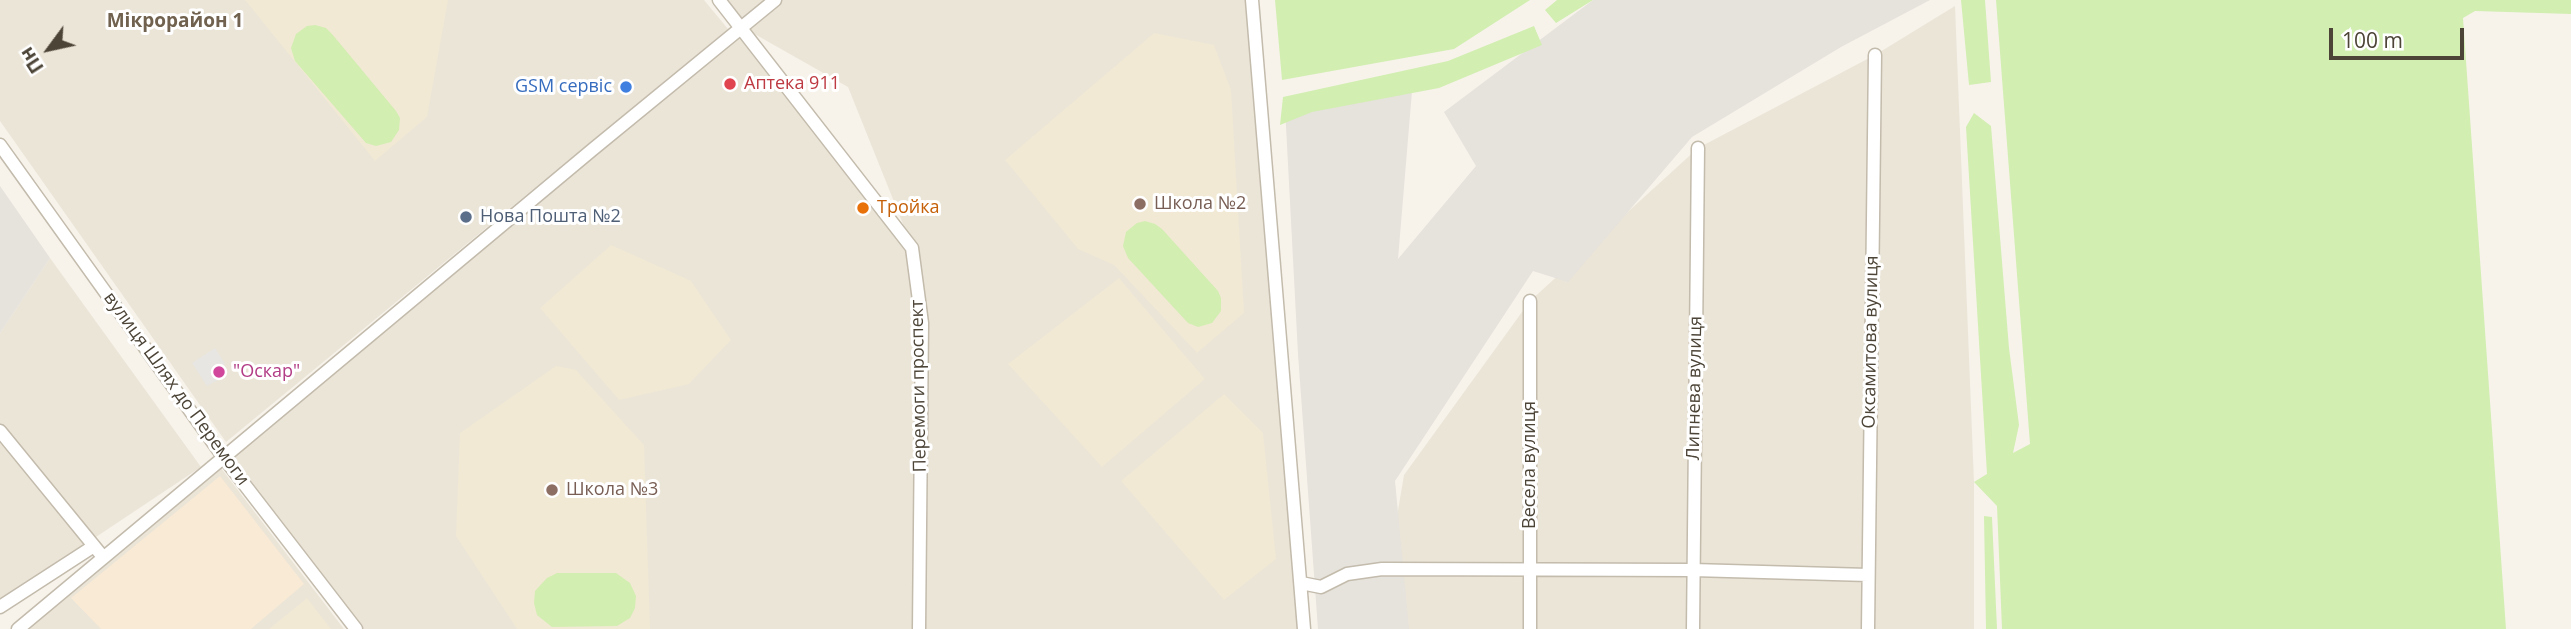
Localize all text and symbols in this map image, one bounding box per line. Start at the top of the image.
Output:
district label: Мікрорайон 1 [107,11,243,33]
north arrow [14,14,84,84]
scale bar [2333,14,2468,58]
text: 100 m [2342,26,2403,54]
text: Пн [13,42,50,79]
place label: Аптека 911 [744,73,840,95]
place label: GSM сервіс [515,76,612,98]
marker: Аптека 911 [722,76,738,92]
marker: GSM сервіс [618,79,634,95]
place label: Школа №2 [1154,193,1246,215]
marker: Школа №2 [1132,196,1148,212]
place label: Тройка [877,197,939,219]
marker: Тройка [855,200,871,216]
place label: Нова Пошта №2 [480,206,621,228]
marker: Нова Пошта №2 [458,209,474,225]
street label: Оксамитова вулиця [1859,255,1883,429]
street label: вулиця Шлях до Перемоги [99,288,253,490]
street label: Перемоги проспект [907,299,931,473]
street label: Липнева вулиця [1683,316,1707,460]
place label: "Оскар" [233,361,300,383]
marker: "Оскар" [211,364,227,380]
street label: Весела вулиця [1519,401,1541,529]
place label: Школа №3 [566,479,658,501]
marker: Школа №3 [544,482,560,498]

